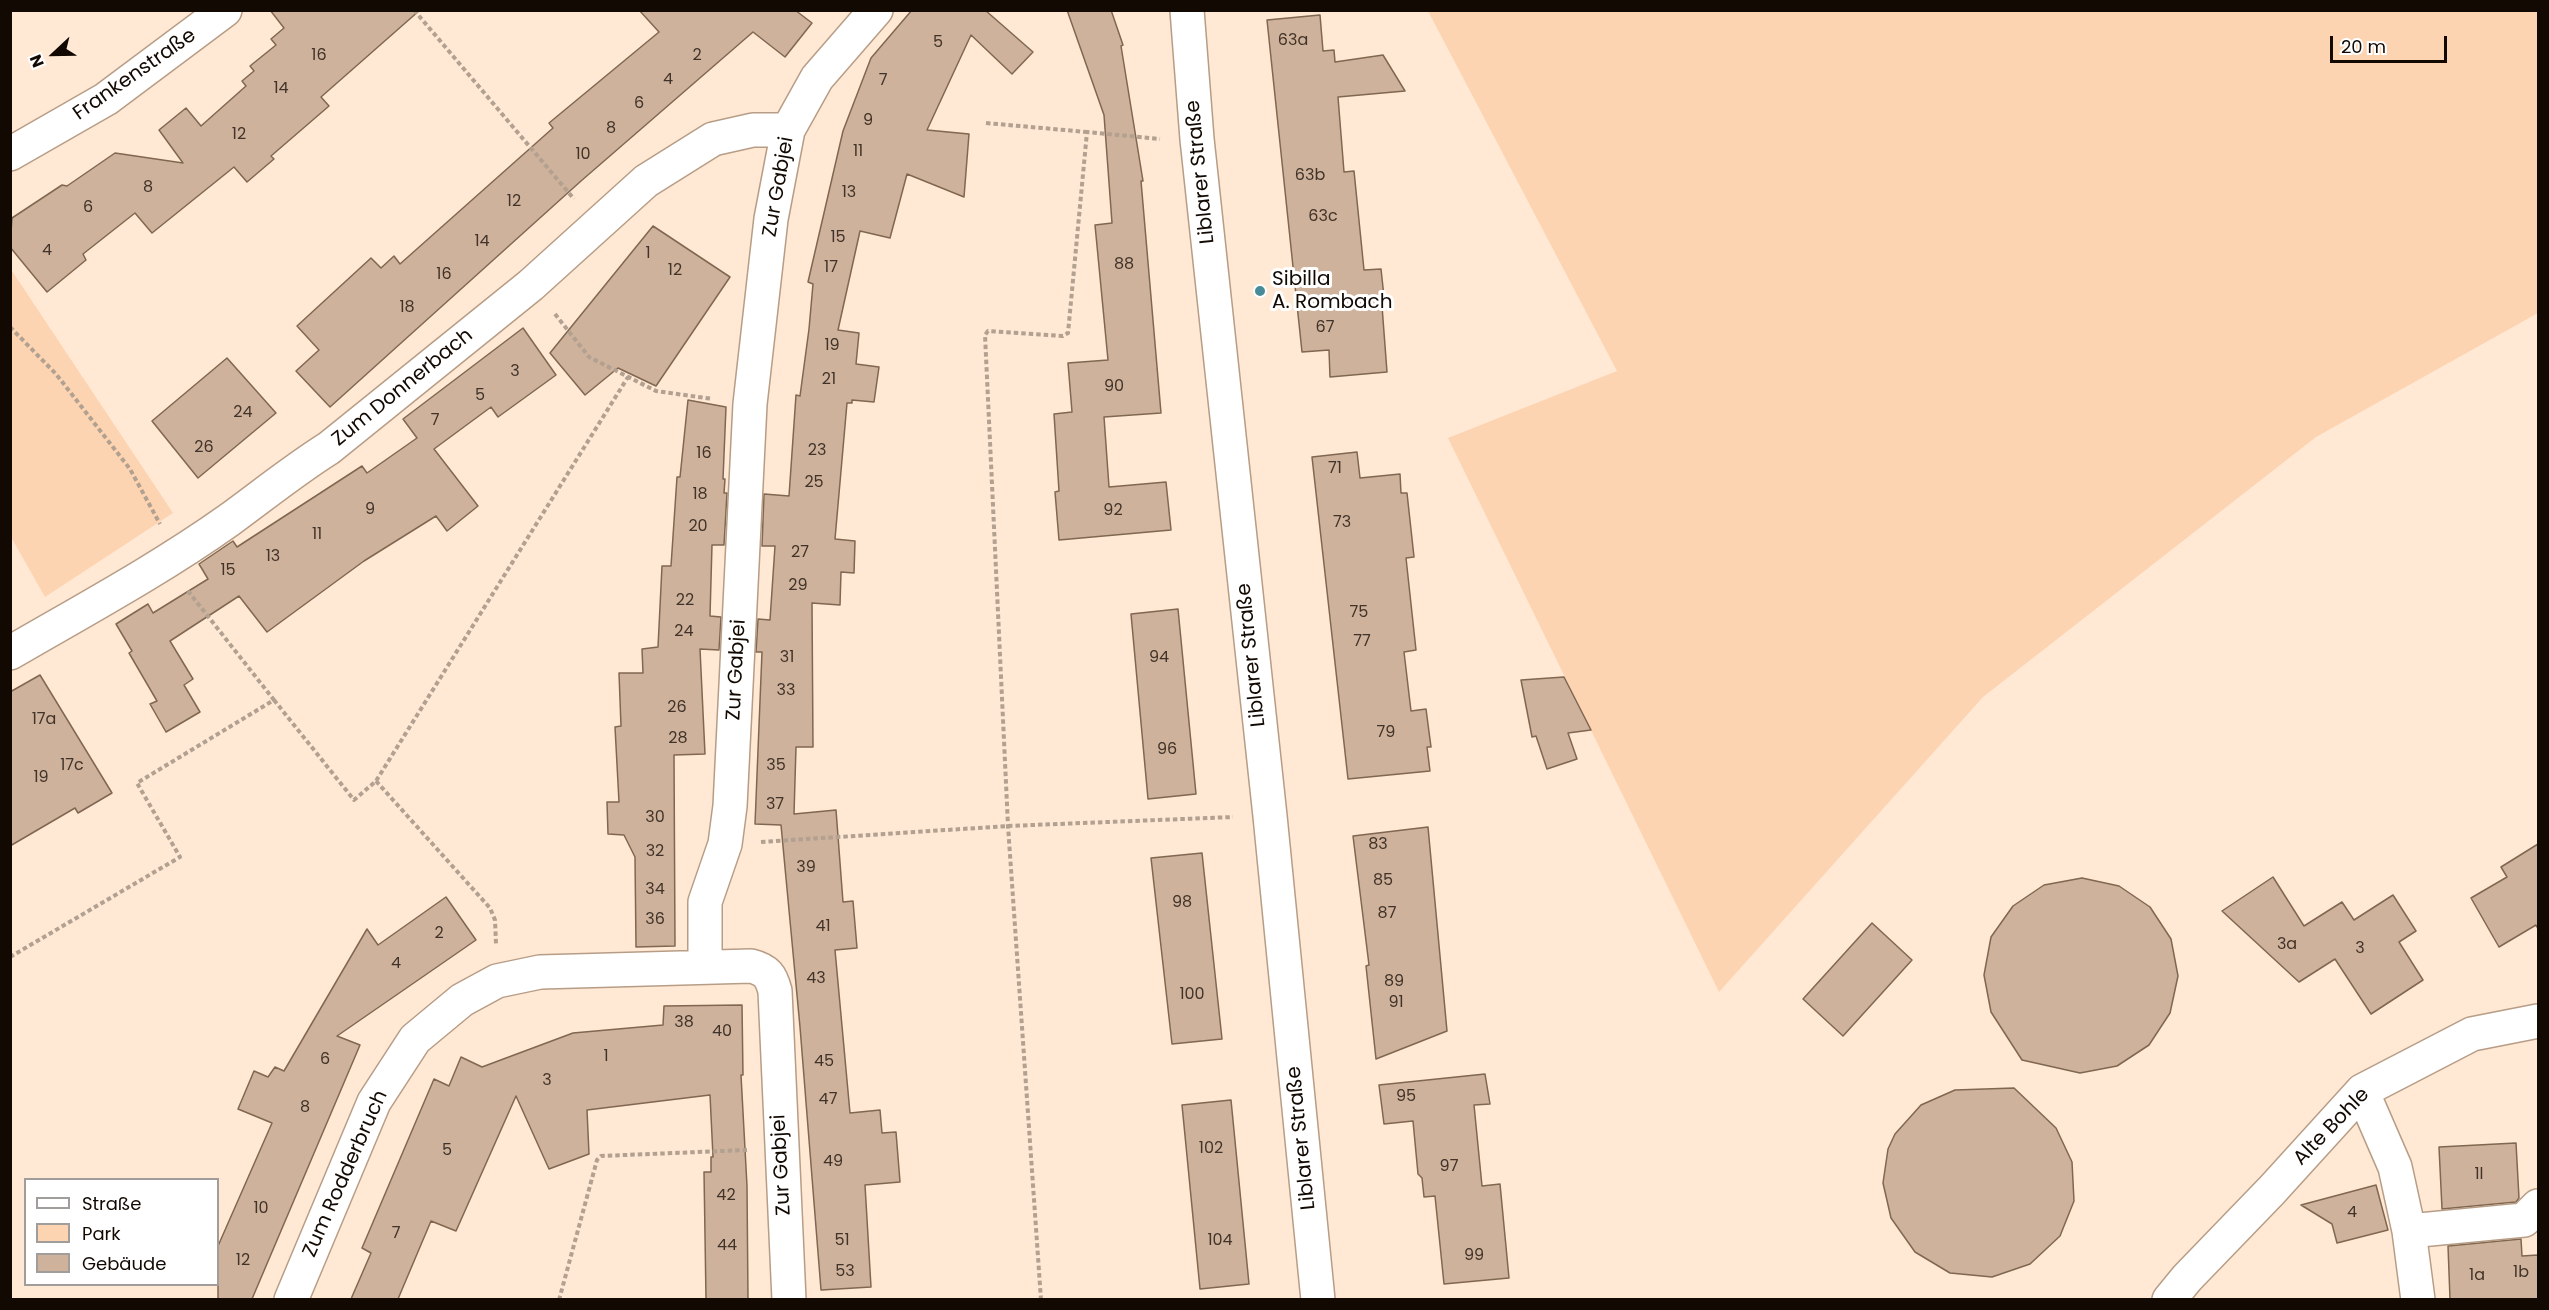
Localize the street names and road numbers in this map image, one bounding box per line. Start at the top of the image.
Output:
street label: Frankenstraße [69,24,201,126]
street label: Liblarer Straße [1182,99,1220,245]
street label: Zur Gabjei [758,135,800,239]
street label: Zum Donnerbach [328,324,478,452]
street label: Liblarer Straße [1233,582,1271,728]
street label: Zur Gabjei [722,619,752,721]
street label: Liblarer Straße [1283,1065,1321,1211]
street label: Alte Bohle [2289,1083,2375,1171]
street label: Zum Rodderbruch [298,1087,394,1261]
street label: Zur Gabjei [767,1114,797,1216]

